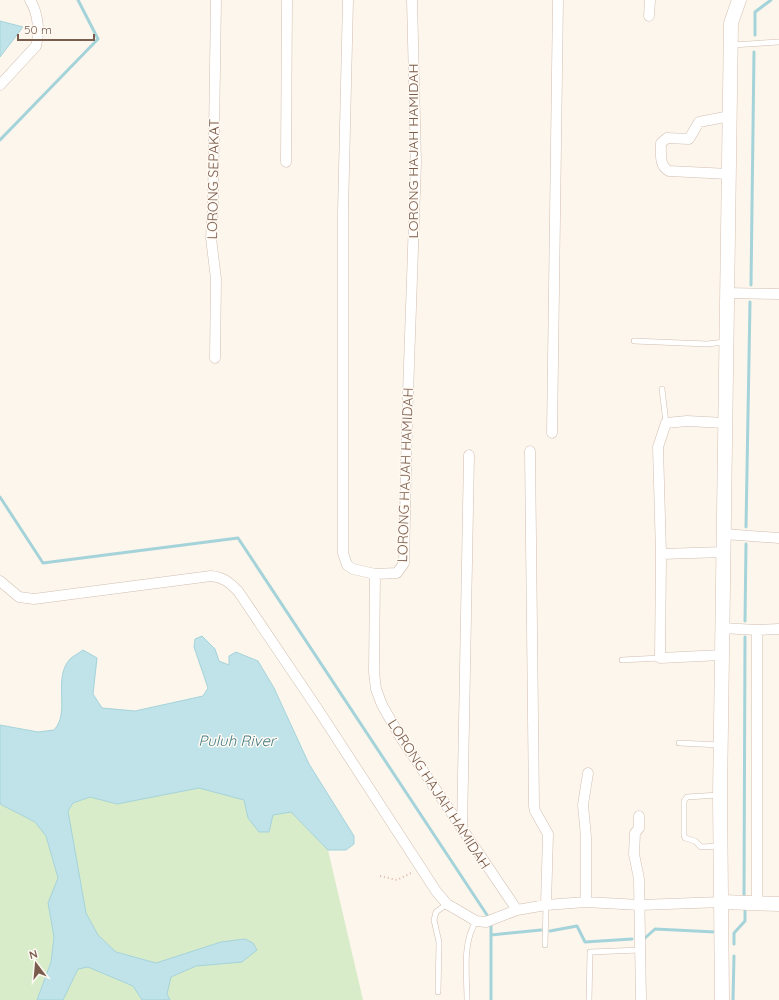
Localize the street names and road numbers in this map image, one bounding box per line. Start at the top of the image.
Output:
street label: LORONG HAJAH HAMIDAH [404,64,422,239]
street label: LORONG SEPAKAT [203,119,223,239]
street label: LORONG HAJAH HAMIDAH [393,387,417,563]
street label: LORONG HAJAH HAMIDAH [384,716,494,872]

